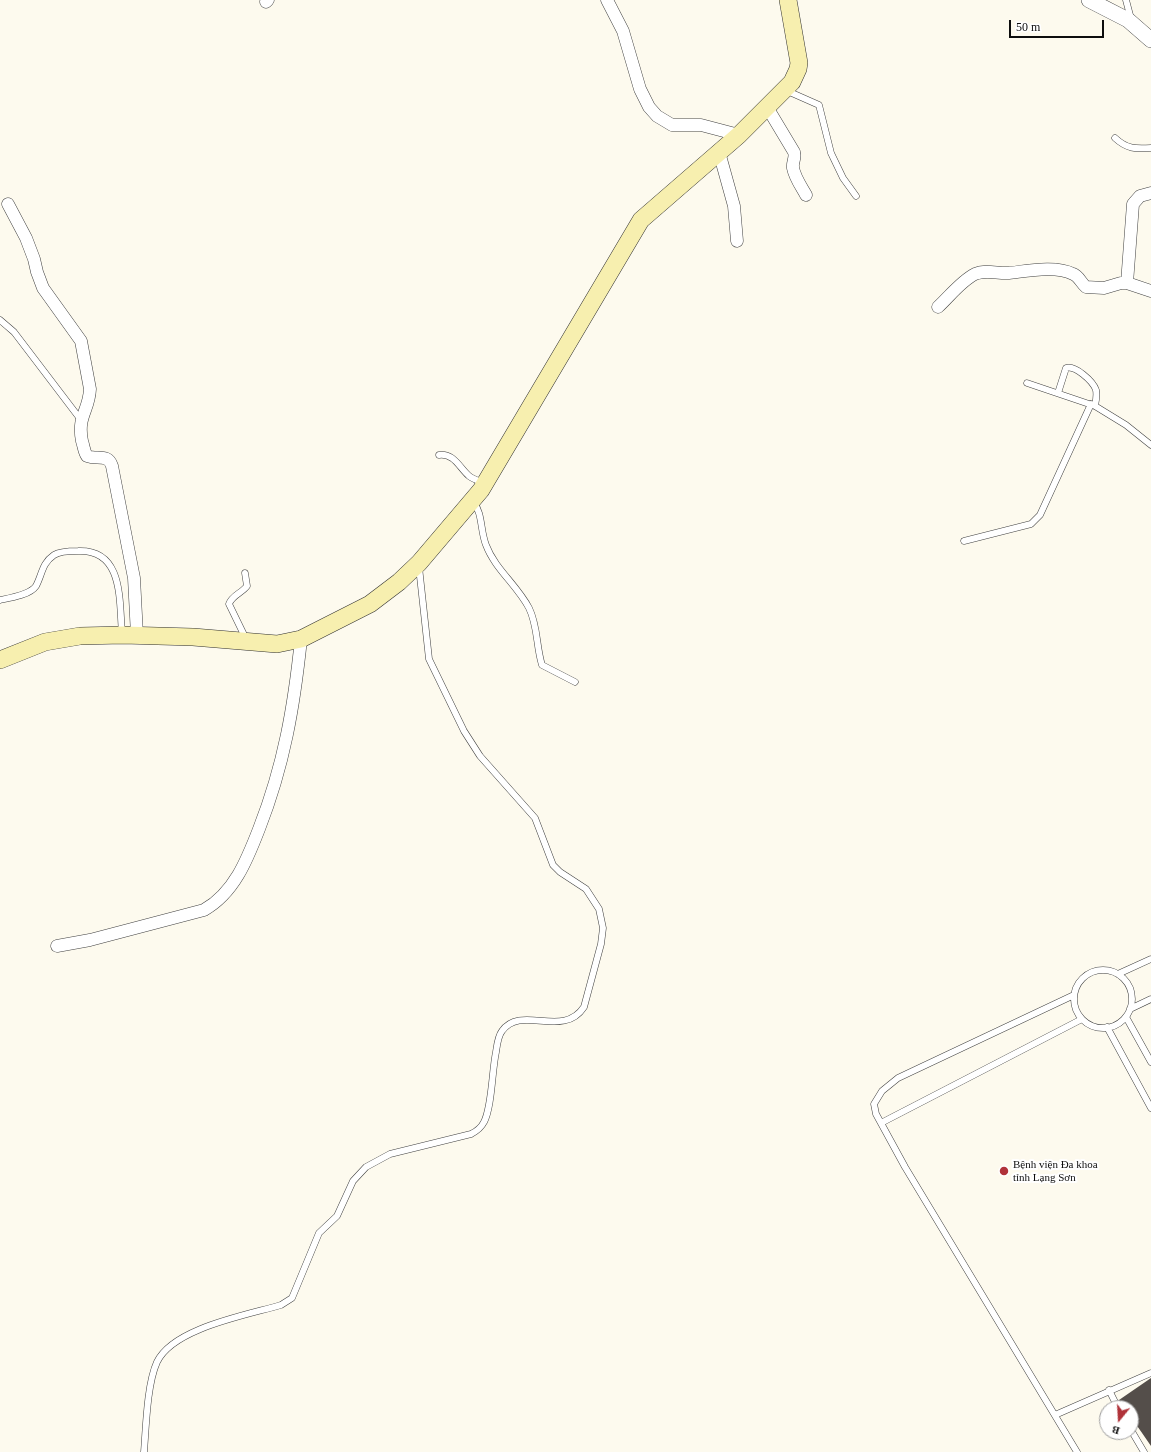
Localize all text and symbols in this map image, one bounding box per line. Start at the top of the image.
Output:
scale bar [1011,12,1106,38]
text: 50 m [1016,20,1040,34]
place label: Bệnh viện Đa khoa tỉnh Lạng Sơn [1013,1158,1098,1184]
marker: Bệnh viện Đa khoa tỉnh Lạng Sơn [998,1165,1010,1177]
north arrow [1099,1400,1139,1440]
text: B [1110,1424,1121,1437]

